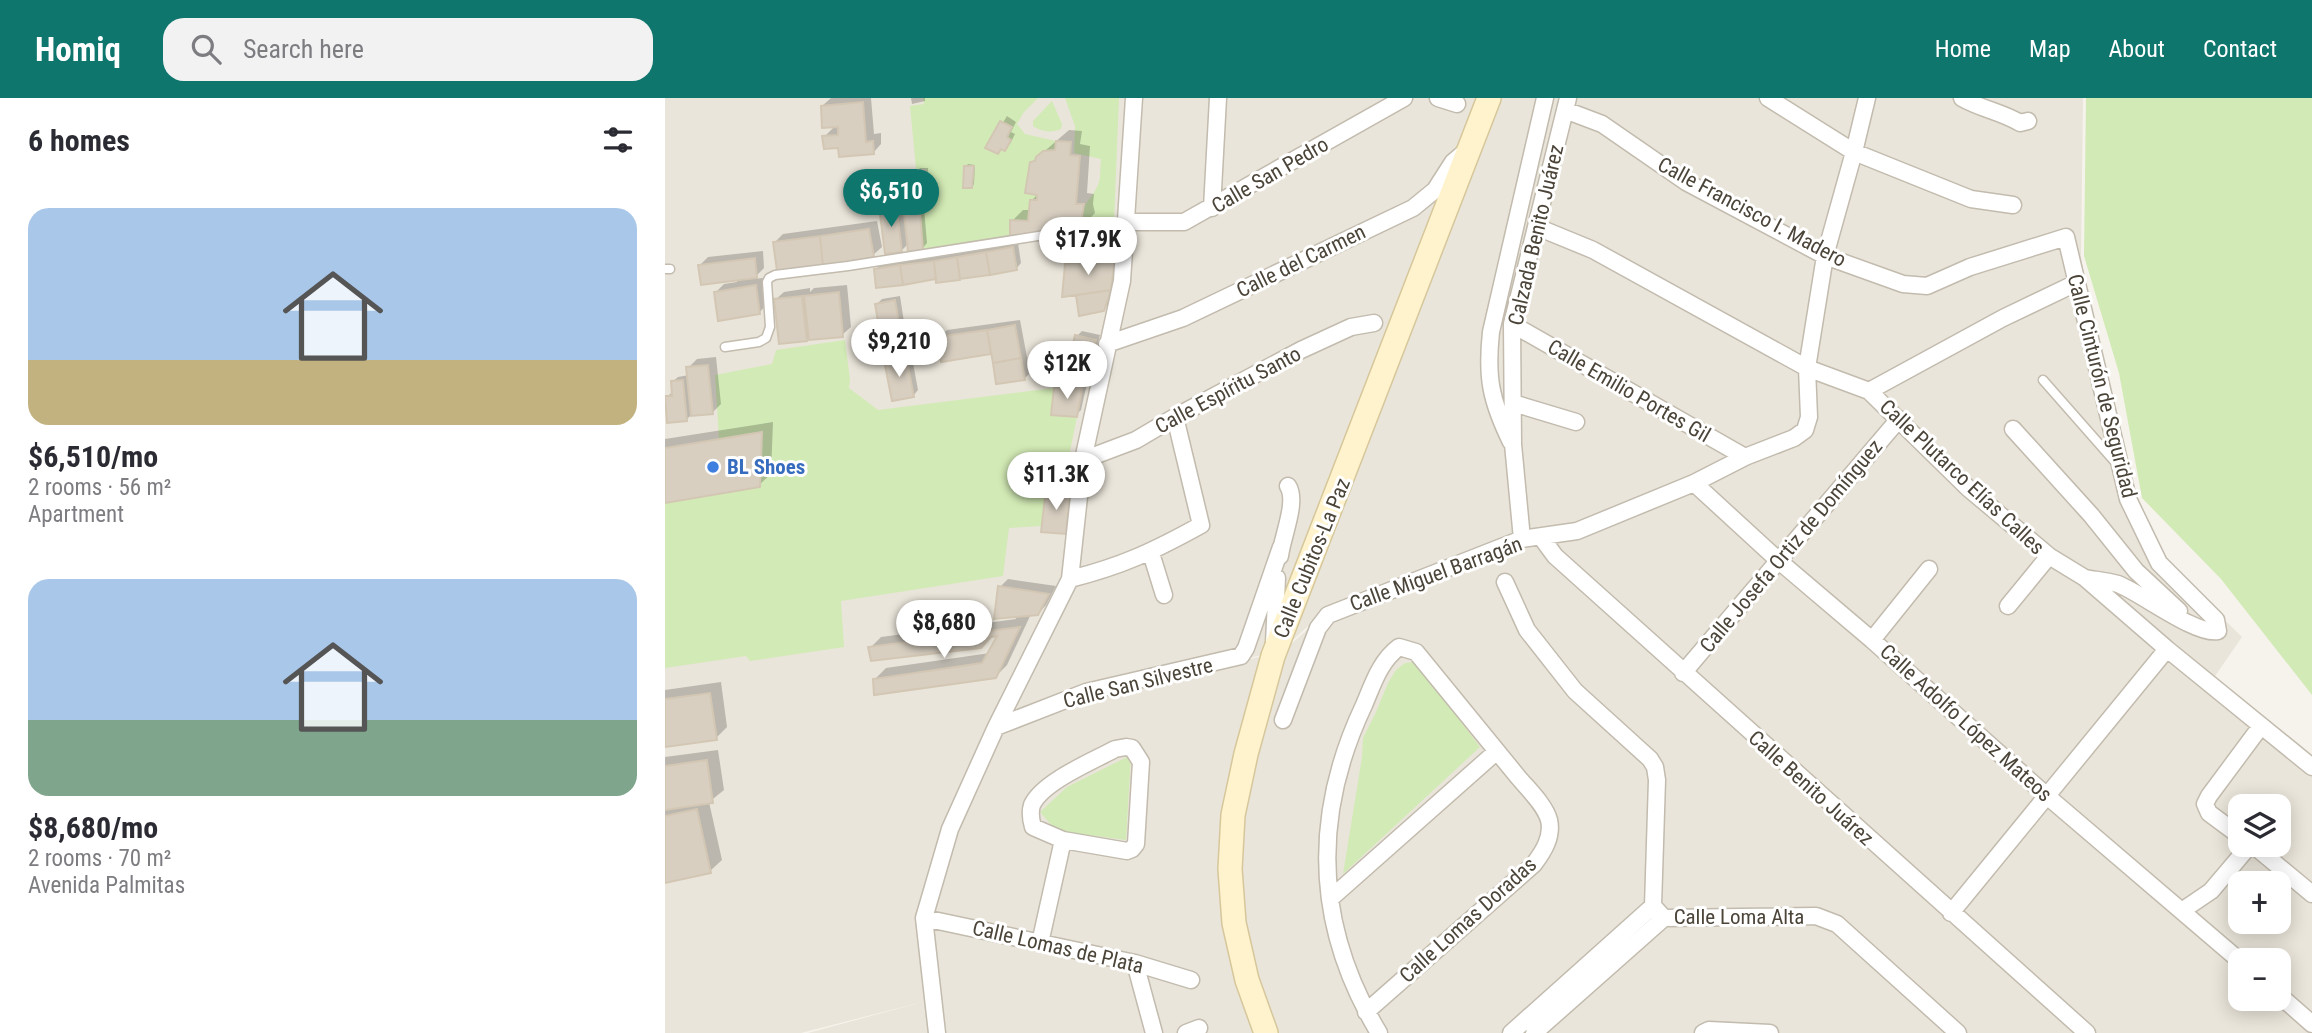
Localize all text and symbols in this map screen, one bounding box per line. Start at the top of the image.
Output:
search box [163,18,653,81]
text: Homiq [35,30,121,69]
icon: search [187,30,225,68]
text: Search here [243,34,364,64]
text: Home [1935,35,1991,63]
text: Map [2029,35,2071,63]
text: About [2109,35,2165,63]
text: Contact [2203,35,2277,63]
icon: filters [599,121,637,159]
text: 6 homes [28,123,130,158]
street label: Calle San Pedro [1207,132,1333,218]
street label: Calzada Benito Juárez [1504,142,1568,328]
street label: Calle Francisco I. Madero [1654,152,1850,272]
pin: $6,510 [834,170,948,229]
text: $6,510 [859,178,923,205]
pin: $17.9K [1031,218,1145,277]
street label: Calle del Carmen [1233,219,1369,303]
text: $17.9K [1055,226,1121,253]
icon: home [270,253,396,379]
street label: Calle Cinturón de Seguridad [2063,272,2141,500]
pin: $9,210 [842,320,956,379]
text: $9,210 [867,328,931,355]
street label: Calle Emilio Portes Gil [1543,335,1715,447]
street label: Calle Espíritu Santo [1151,341,1305,439]
pin: $12K [1026,342,1108,401]
text: $12K [1043,350,1091,377]
street label: Calle Plutarco Elías Calles [1875,395,2049,559]
street label: Calle Josefa Ortiz de Domínguez [1695,435,1887,657]
text: $6,510/mo [28,439,158,474]
pin: $11.3K [999,452,1113,512]
place label: BL Shoes [727,455,805,479]
marker: BL Shoes [705,459,721,475]
text: $11.3K [1023,461,1089,488]
text: 2 rooms · 56 m² [28,474,171,501]
street label: Calle Cubitos-La Paz [1269,474,1355,642]
text: Apartment [28,501,124,528]
street label: Calle Miguel Barragán [1347,532,1525,616]
pin: $8,680 [887,601,1001,660]
text: $8,680 [912,609,976,636]
icon: home [270,624,396,750]
street label: Calle Adolfo López Mateos [1875,639,2057,807]
street label: Calle San Silvestre [1061,653,1215,713]
street label: Calle Benito Juárez [1744,726,1878,850]
map controls [2228,794,2291,1011]
button: layers [2228,794,2291,857]
text: $8,680/mo [28,810,158,845]
text: 2 rooms · 70 m² [28,845,171,872]
street label: Calle Lomas Doradas [1395,852,1541,988]
button: + [2228,871,2291,934]
text: Avenida Palmitas [28,872,185,899]
street label: Calle Loma Alta [1674,905,1804,929]
street label: Calle Lomas de Plata [970,916,1146,978]
button: − [2228,948,2291,1011]

